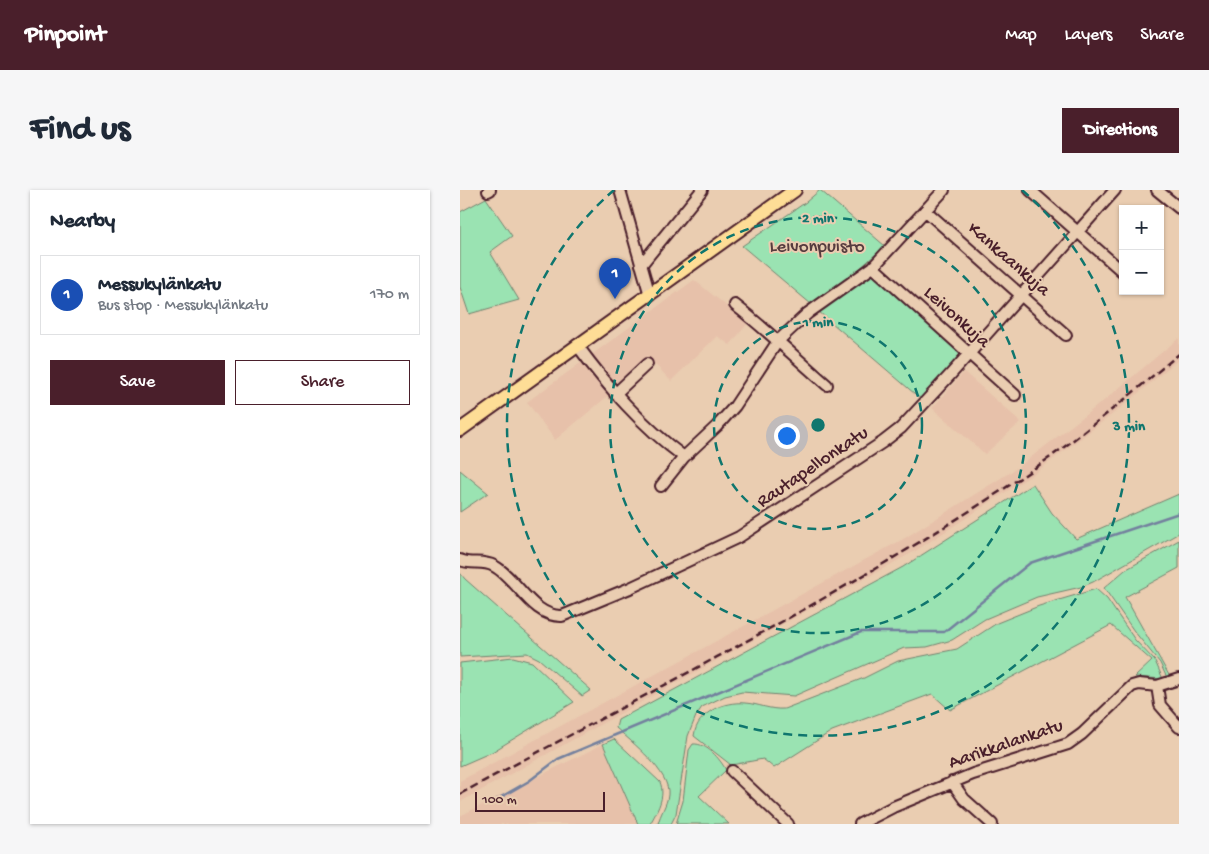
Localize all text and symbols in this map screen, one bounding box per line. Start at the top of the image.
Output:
text: Pinpoint [25,21,106,50]
text: Map [1005,25,1037,46]
text: Layers [1065,25,1112,46]
text: Share [1140,25,1184,46]
button: Directions [1062,108,1179,153]
text: Find us [30,110,130,151]
map controls [1119,205,1164,295]
button: + [1119,205,1164,250]
text: Nearby [50,210,115,235]
text: 2 min [802,210,835,228]
street label: Kankaankuja [962,218,1055,303]
park label: Leivonpuisto [769,236,865,259]
button: − [1119,250,1164,295]
pin: 1 [599,258,631,299]
text: Messukylänkatu [98,274,221,297]
street label: Leivonkuja [918,282,995,355]
text: 1 [64,286,70,305]
text: 170 m [370,286,409,305]
text: Bus stop · Messukylänkatu [98,297,268,316]
text: 1 min [802,314,834,332]
button: Save [50,360,225,405]
button: Share [235,360,410,405]
centre of rings [809,416,827,434]
text: 3 min [1112,418,1146,436]
street label: Rautapellonkatu [753,422,873,514]
your location [774,423,800,449]
street label: Aarikkalankatu [946,715,1066,775]
scale bar [475,789,605,812]
text: 100 m [482,792,517,809]

